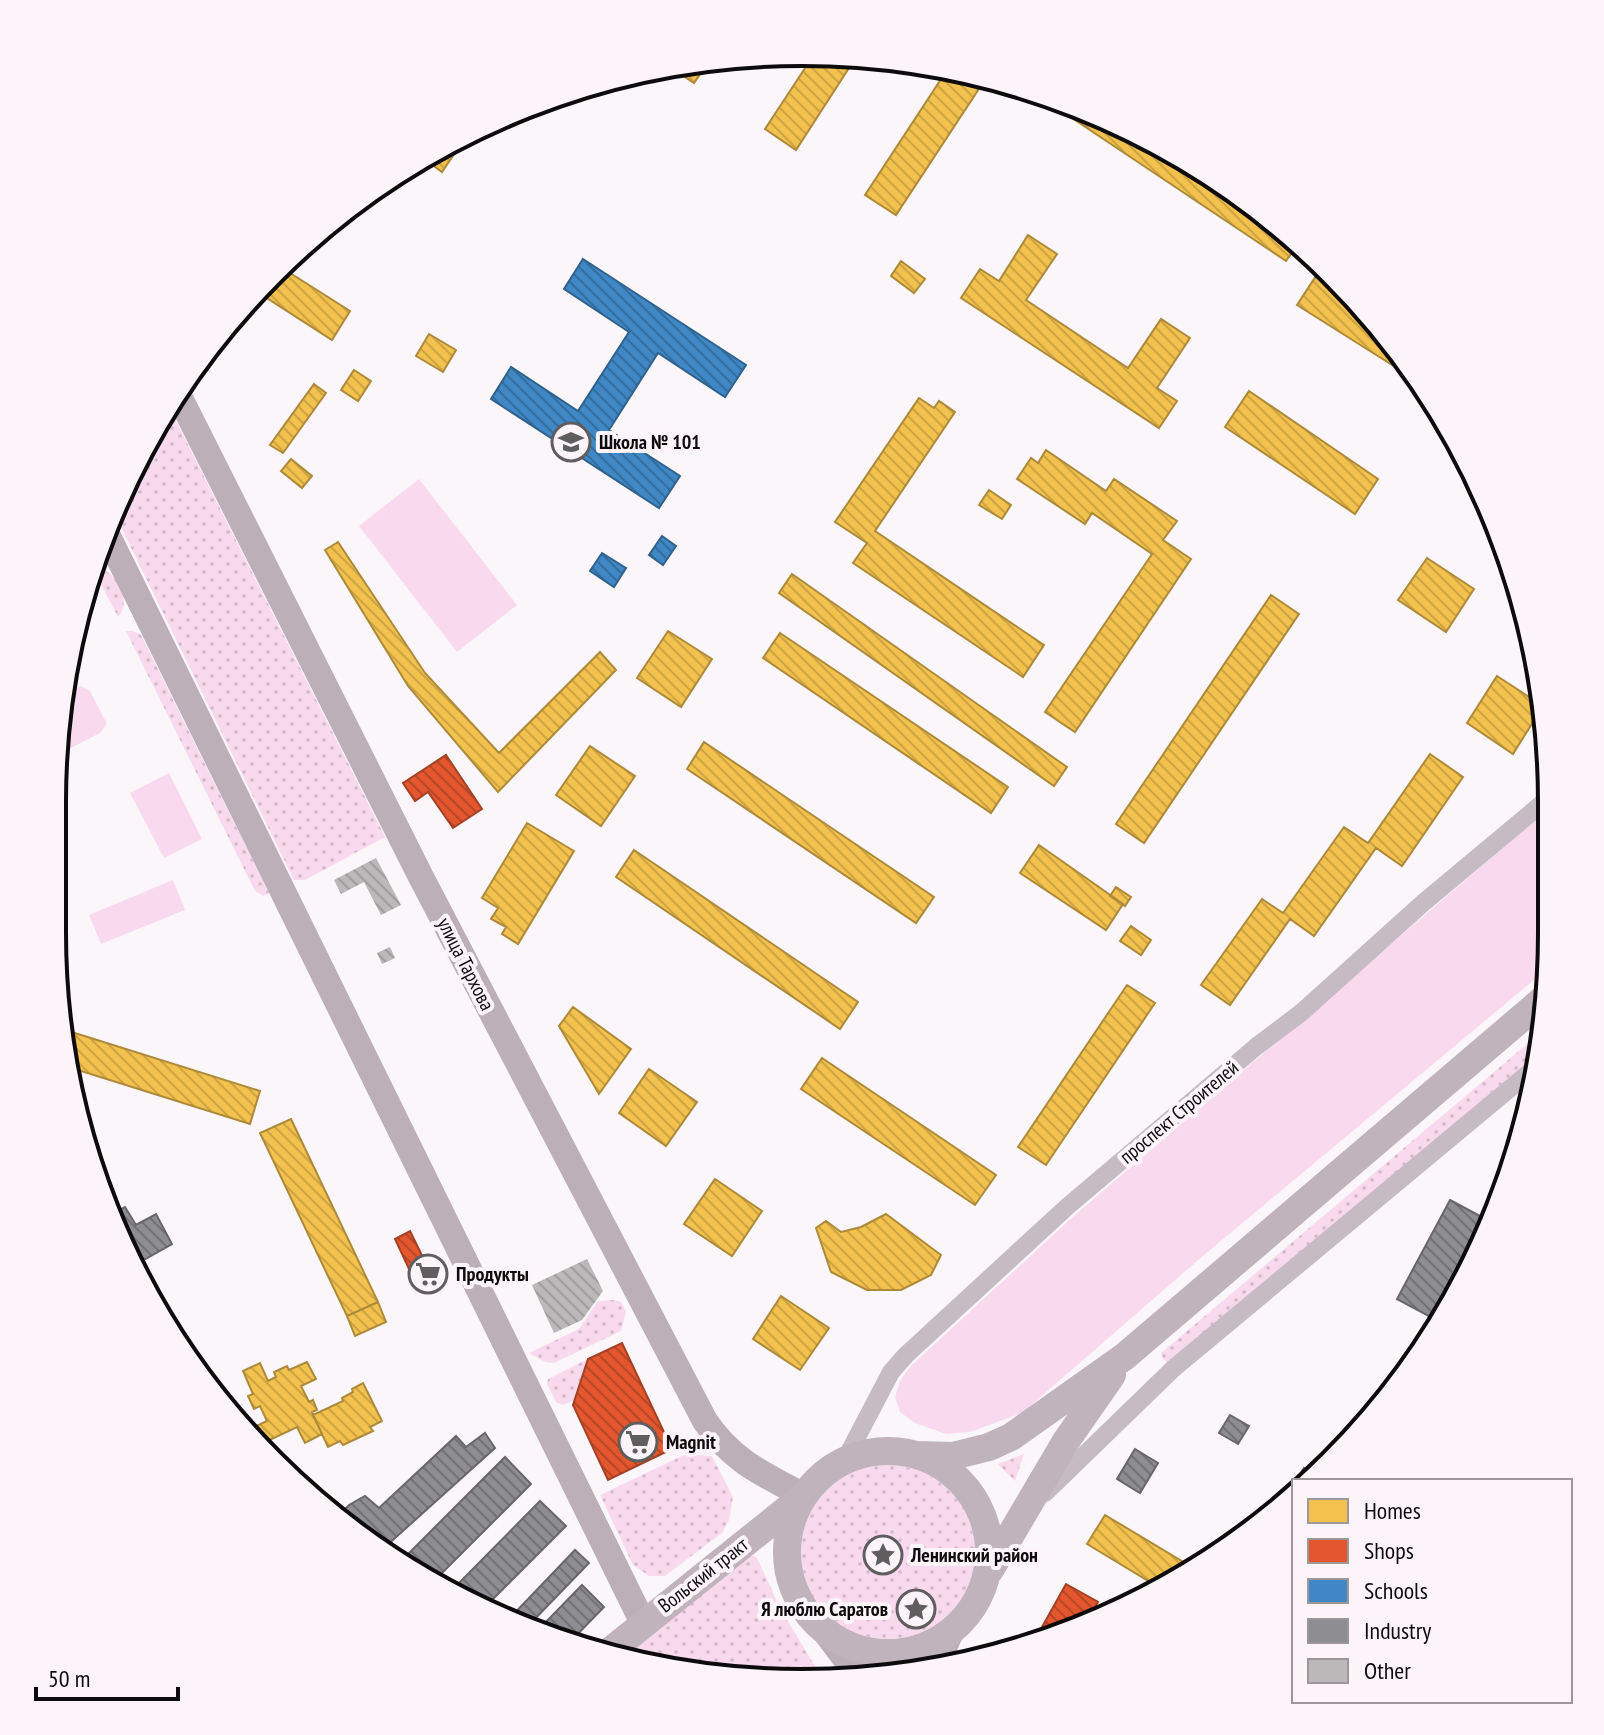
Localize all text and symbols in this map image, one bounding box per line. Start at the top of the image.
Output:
school or university icon: Школа № 101 [550,421,592,463]
place label: Школа № 101 [599,429,701,455]
street label: улица Тархова [432,913,500,1015]
street label: проспект Строителей [1114,1055,1244,1169]
supermarket icon: Продукты [407,1253,449,1295]
place label: Продукты [456,1261,529,1287]
supermarket icon: Magnit [617,1421,659,1463]
place label: Magnit [666,1429,716,1455]
legend [1292,1479,1572,1703]
text: Homes [1364,1495,1421,1526]
street label: Вольский тракт [653,1531,754,1618]
place icon: Ленинский район [862,1534,904,1576]
text: Shops [1364,1535,1414,1566]
place label: Ленинский район [910,1542,1038,1568]
text: Schools [1364,1575,1428,1606]
place icon: Я люблю Саратов [895,1588,937,1630]
place label: Я люблю Саратов [761,1596,888,1622]
text: Industry [1364,1615,1431,1646]
scale bar [36,1651,178,1701]
text: Other [1364,1655,1411,1686]
text: 50 m [48,1663,90,1694]

